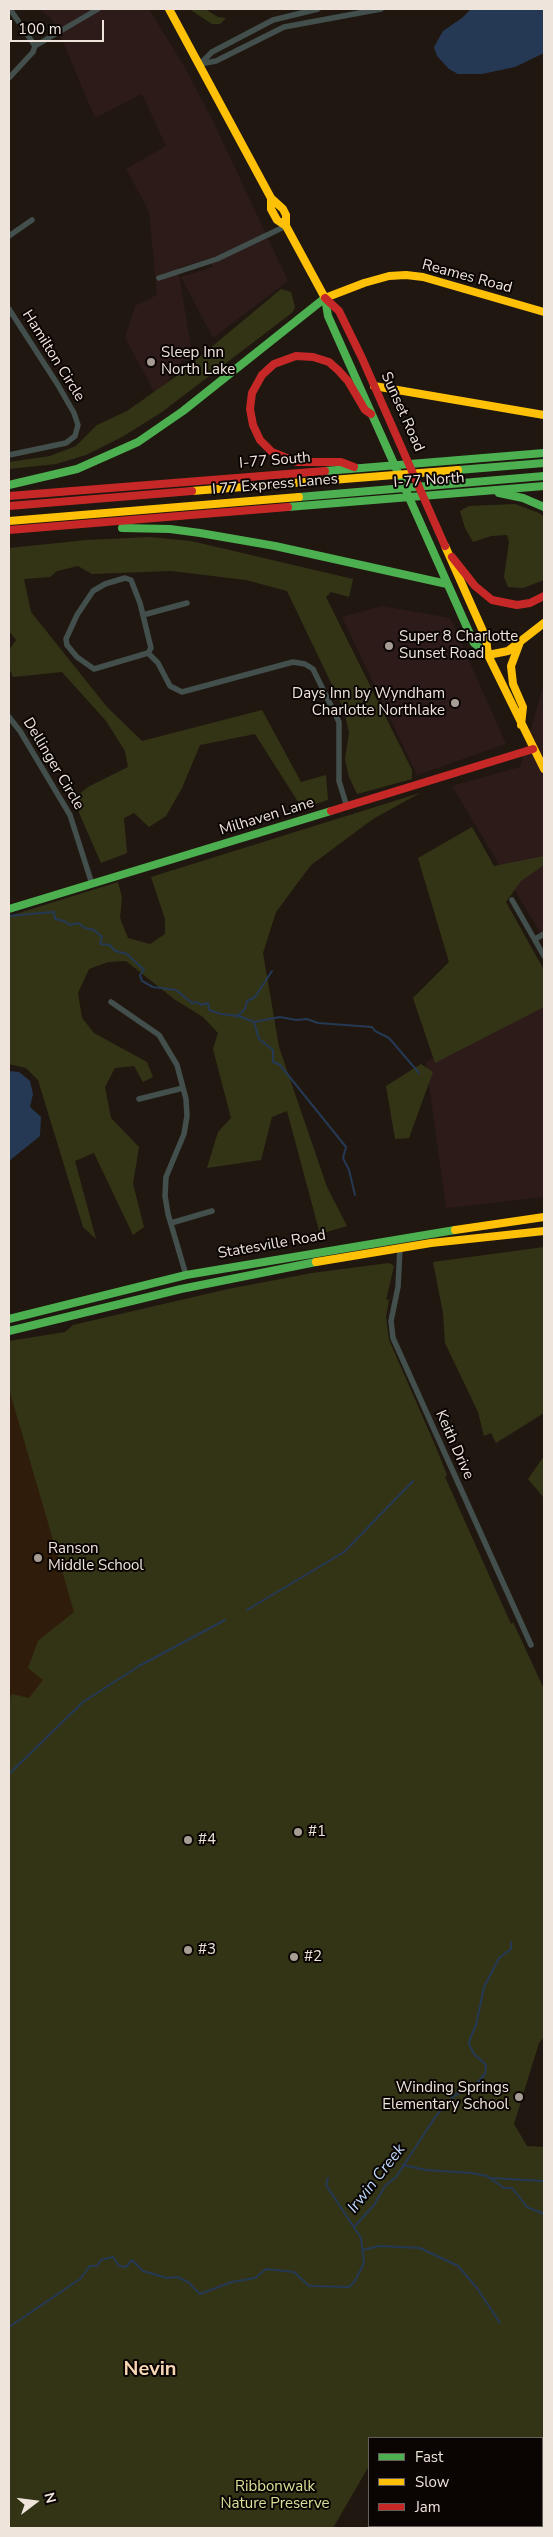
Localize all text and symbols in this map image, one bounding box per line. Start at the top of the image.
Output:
scale bar [12,10,106,42]
text: 100 m [18,19,62,39]
street label: Reames Road [420,256,514,298]
street label: Hamilton Circle [18,307,88,405]
place label: Sleep Inn North Lake [161,344,235,379]
marker: Sleep Inn North Lake [145,356,157,368]
street label: Sunset Road [376,369,428,455]
street label: I-77 South [238,449,312,473]
street label: I-77 North [393,470,465,492]
street label: I 77 Express Lanes [211,471,339,499]
place label: Super 8 Charlotte Sunset Road [399,628,518,663]
marker: Super 8 Charlotte Sunset Road [383,640,395,652]
place label: Days Inn by Wyndham Charlotte Northlake [292,685,445,720]
marker: Days Inn by Wyndham Charlotte Northlake [449,697,461,709]
street label: Dellinger Circle [18,715,88,813]
street label: Milhaven Lane [218,794,316,840]
street label: Statesville Road [217,1227,327,1263]
street label: Keith Drive [431,1408,477,1482]
place label: Ranson Middle School [48,1540,144,1575]
marker: Ranson Middle School [32,1552,44,1564]
place label: #1 [308,1823,326,1841]
marker: #1 [292,1826,304,1838]
place label: #4 [198,1831,216,1849]
marker: #4 [182,1834,194,1846]
place label: #3 [198,1941,216,1959]
marker: #3 [182,1944,194,1956]
place label: #2 [304,1948,322,1966]
marker: #2 [288,1951,300,1963]
place label: Winding Springs Elementary School [382,2079,509,2114]
marker: Winding Springs Elementary School [513,2091,525,2103]
water label: Irwin Creek [344,2141,410,2217]
district label: Nevin [124,2358,176,2382]
legend [368,2437,543,2527]
text: Fast [415,2447,443,2467]
text: Slow [415,2472,449,2492]
north arrow [10,2477,60,2527]
park label: Ribbonwalk Nature Preserve [220,2478,330,2513]
text: N [39,2490,61,2506]
text: Jam [415,2497,441,2517]

